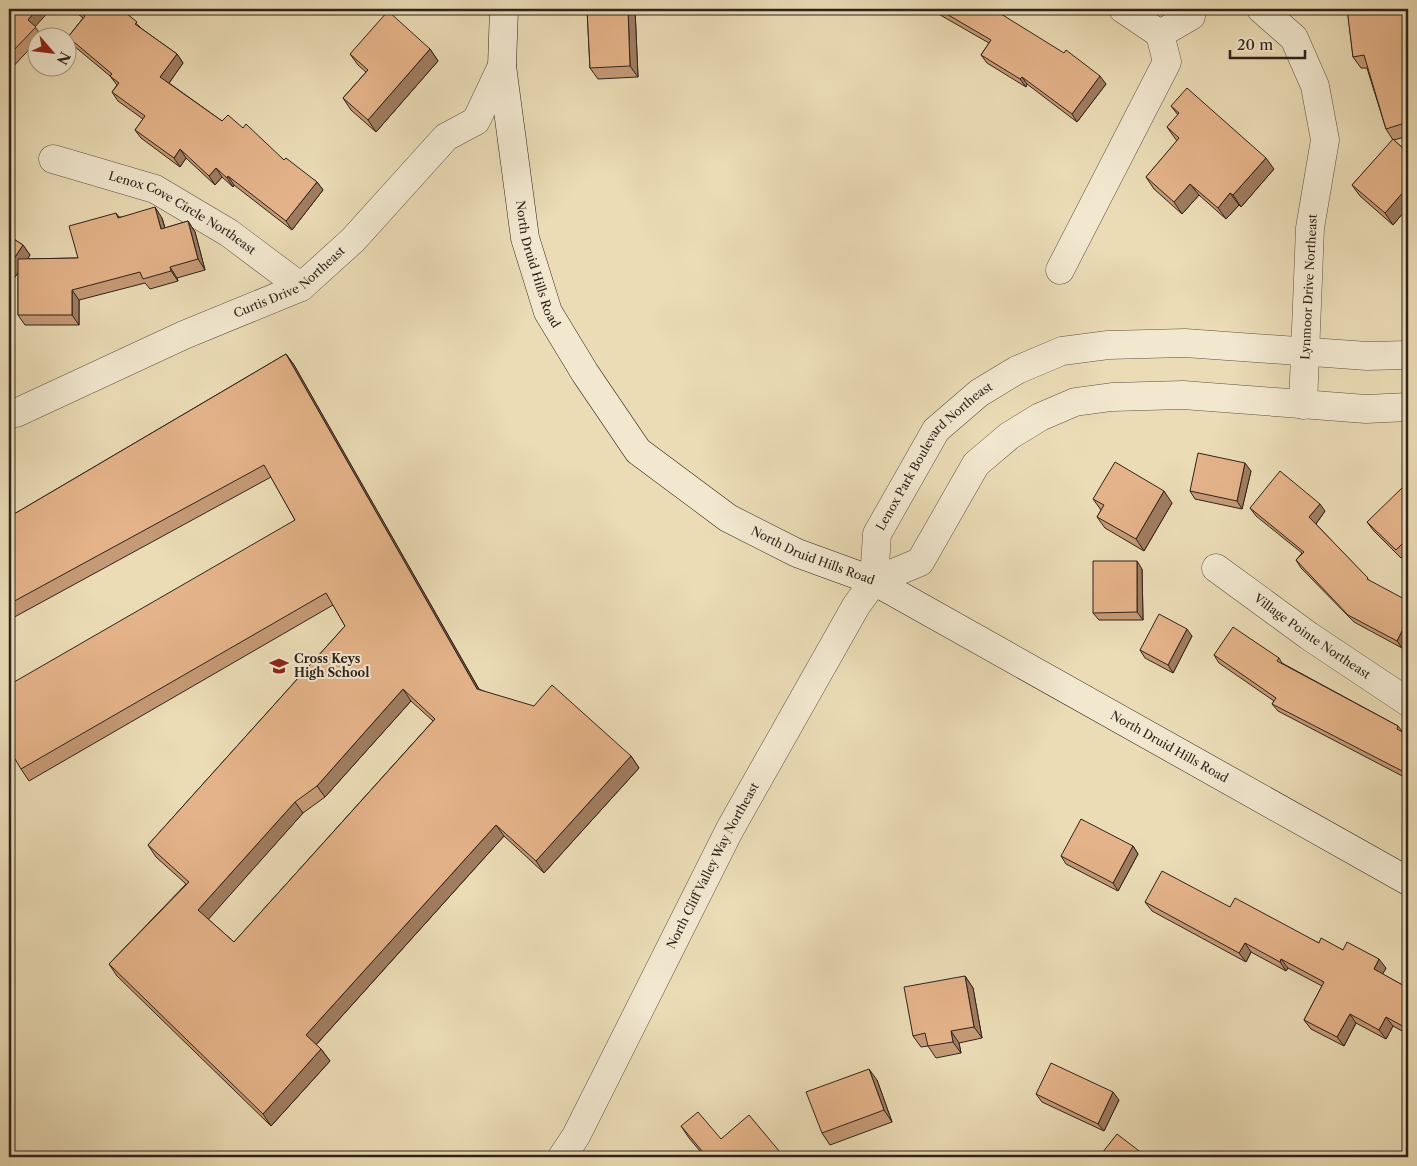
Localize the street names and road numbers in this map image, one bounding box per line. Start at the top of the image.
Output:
street label: Lenox Cove Circle Northeast [107,168,259,258]
street label: North Druid Hills Road [513,199,564,331]
street label: Lynmoor Drive Northeast [1297,213,1320,360]
street label: Curtis Drive Northeast [231,243,348,321]
street label: Lenox Park Boulevard Northeast [873,378,996,533]
street label: North Druid Hills Road [749,523,877,588]
street label: Village Pointe Northeast [1250,590,1374,682]
street label: North Druid Hills Road [1108,707,1232,786]
street label: North Cliff Valley Way Northeast [663,779,762,951]

